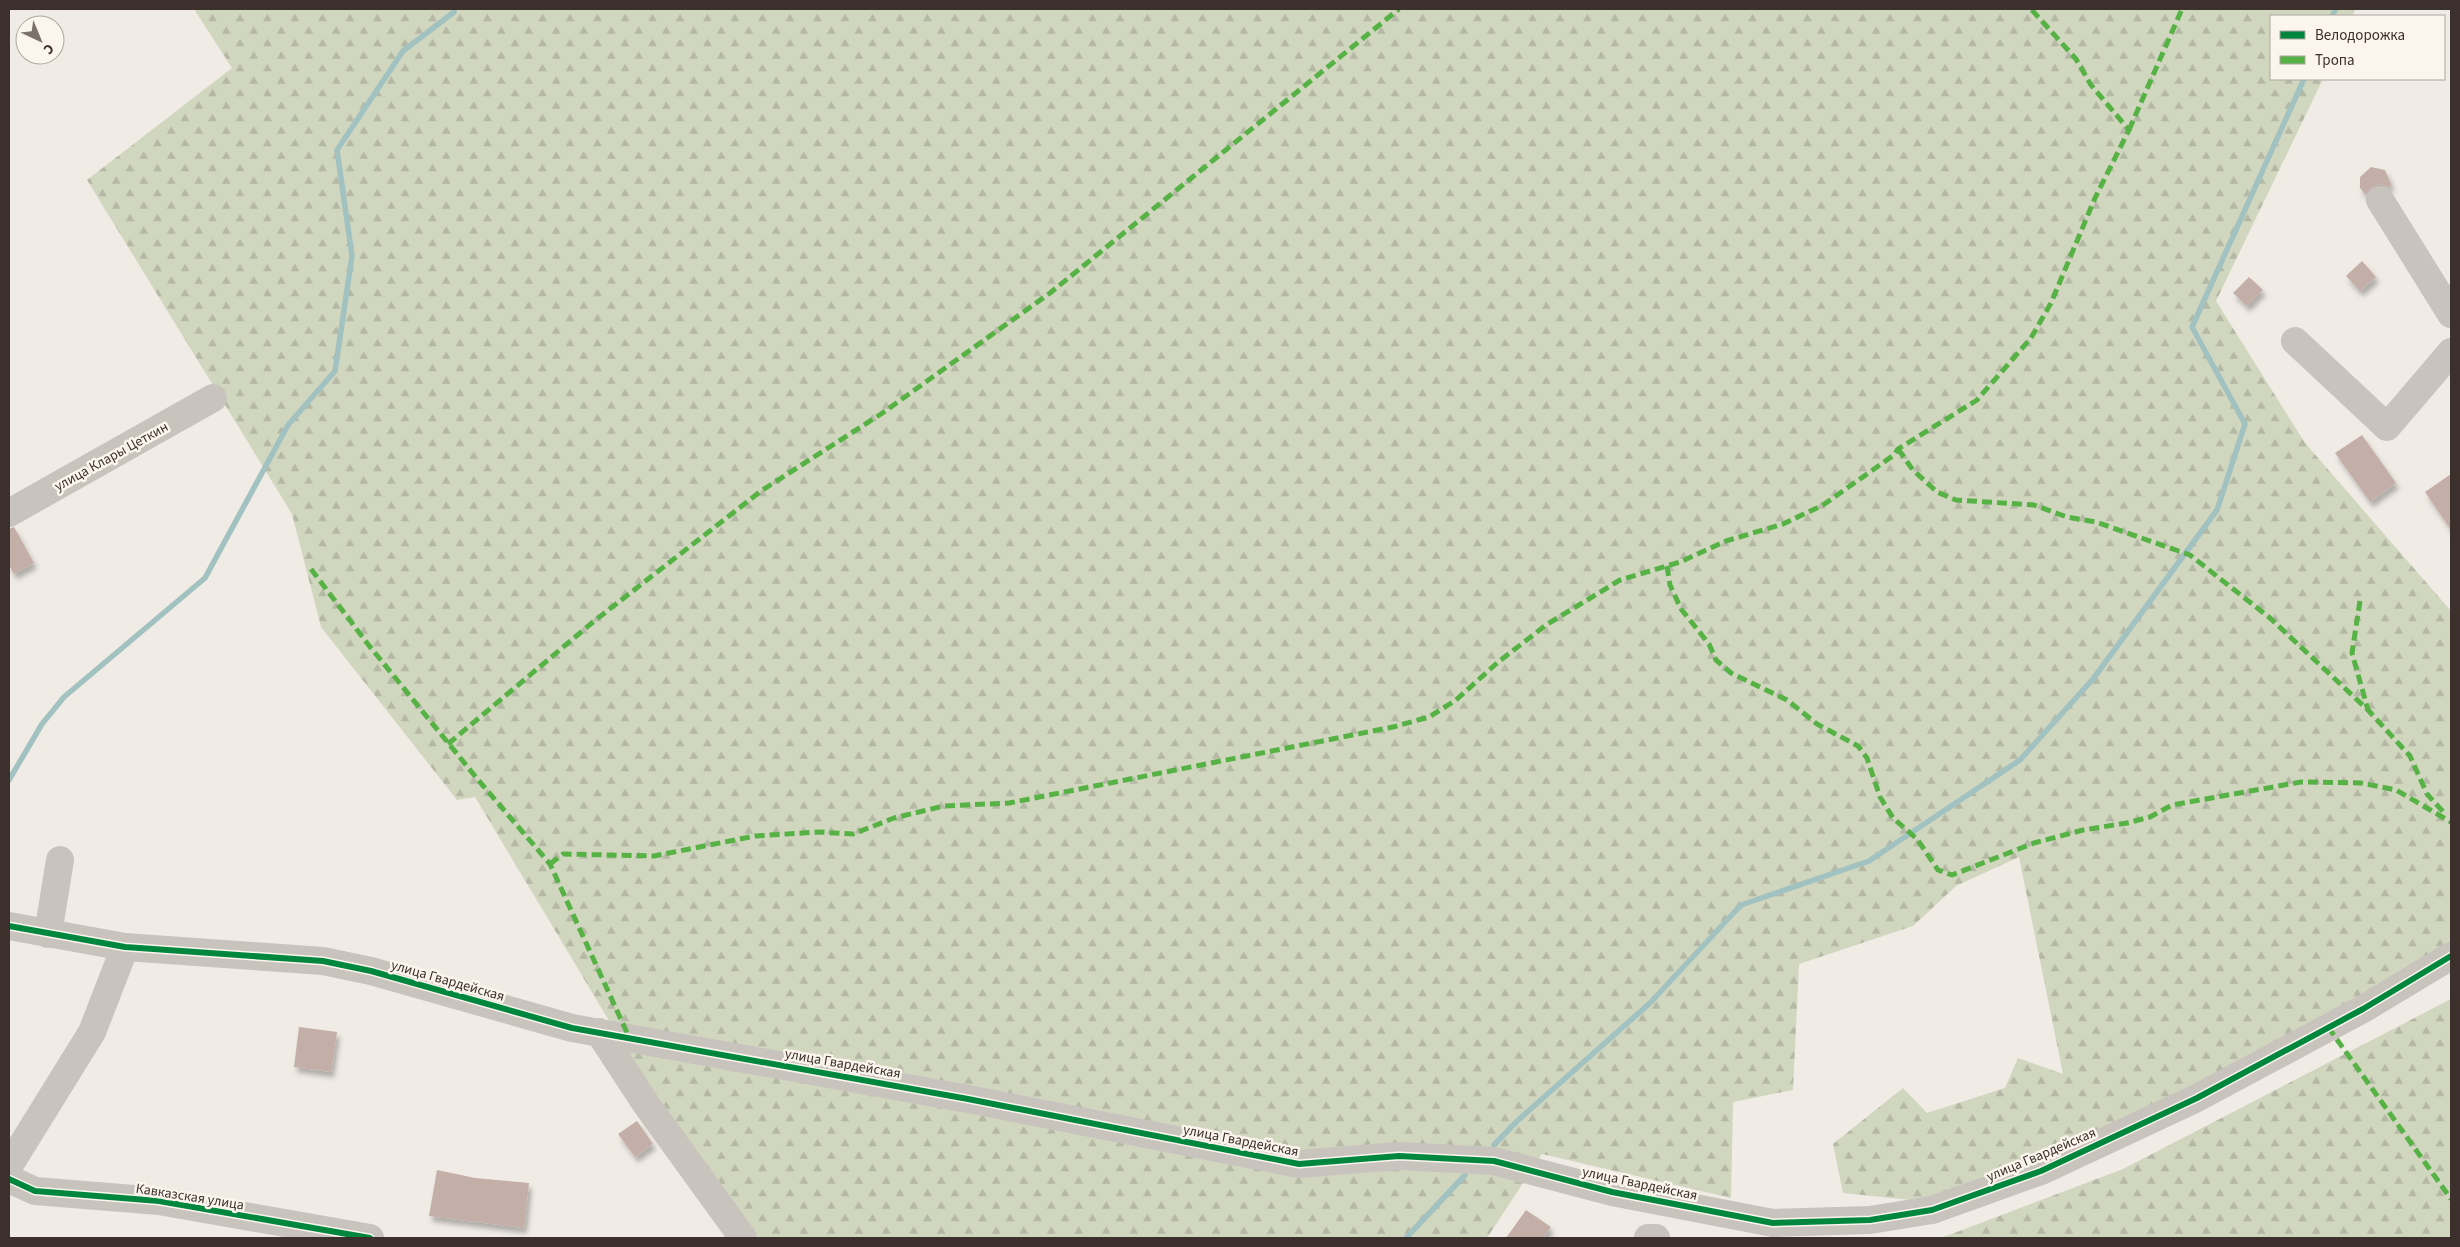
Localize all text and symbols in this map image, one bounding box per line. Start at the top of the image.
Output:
north arrow [15,15,65,65]
legend [2270,15,2445,80]
text: Велодорожка [2315,25,2405,46]
text: С [38,39,58,59]
text: Тропа [2315,50,2355,71]
street label: улица Клары Цеткин [51,417,172,497]
street label: улица Гвардейская [389,955,507,1007]
street label: улица Гвардейская [783,1044,902,1084]
street label: улица Гвардейская [1181,1120,1300,1162]
street label: улица Гвардейская [1983,1123,2099,1187]
street label: улица Гвардейская [1580,1162,1699,1206]
street label: Кавказская улица [134,1179,245,1215]

